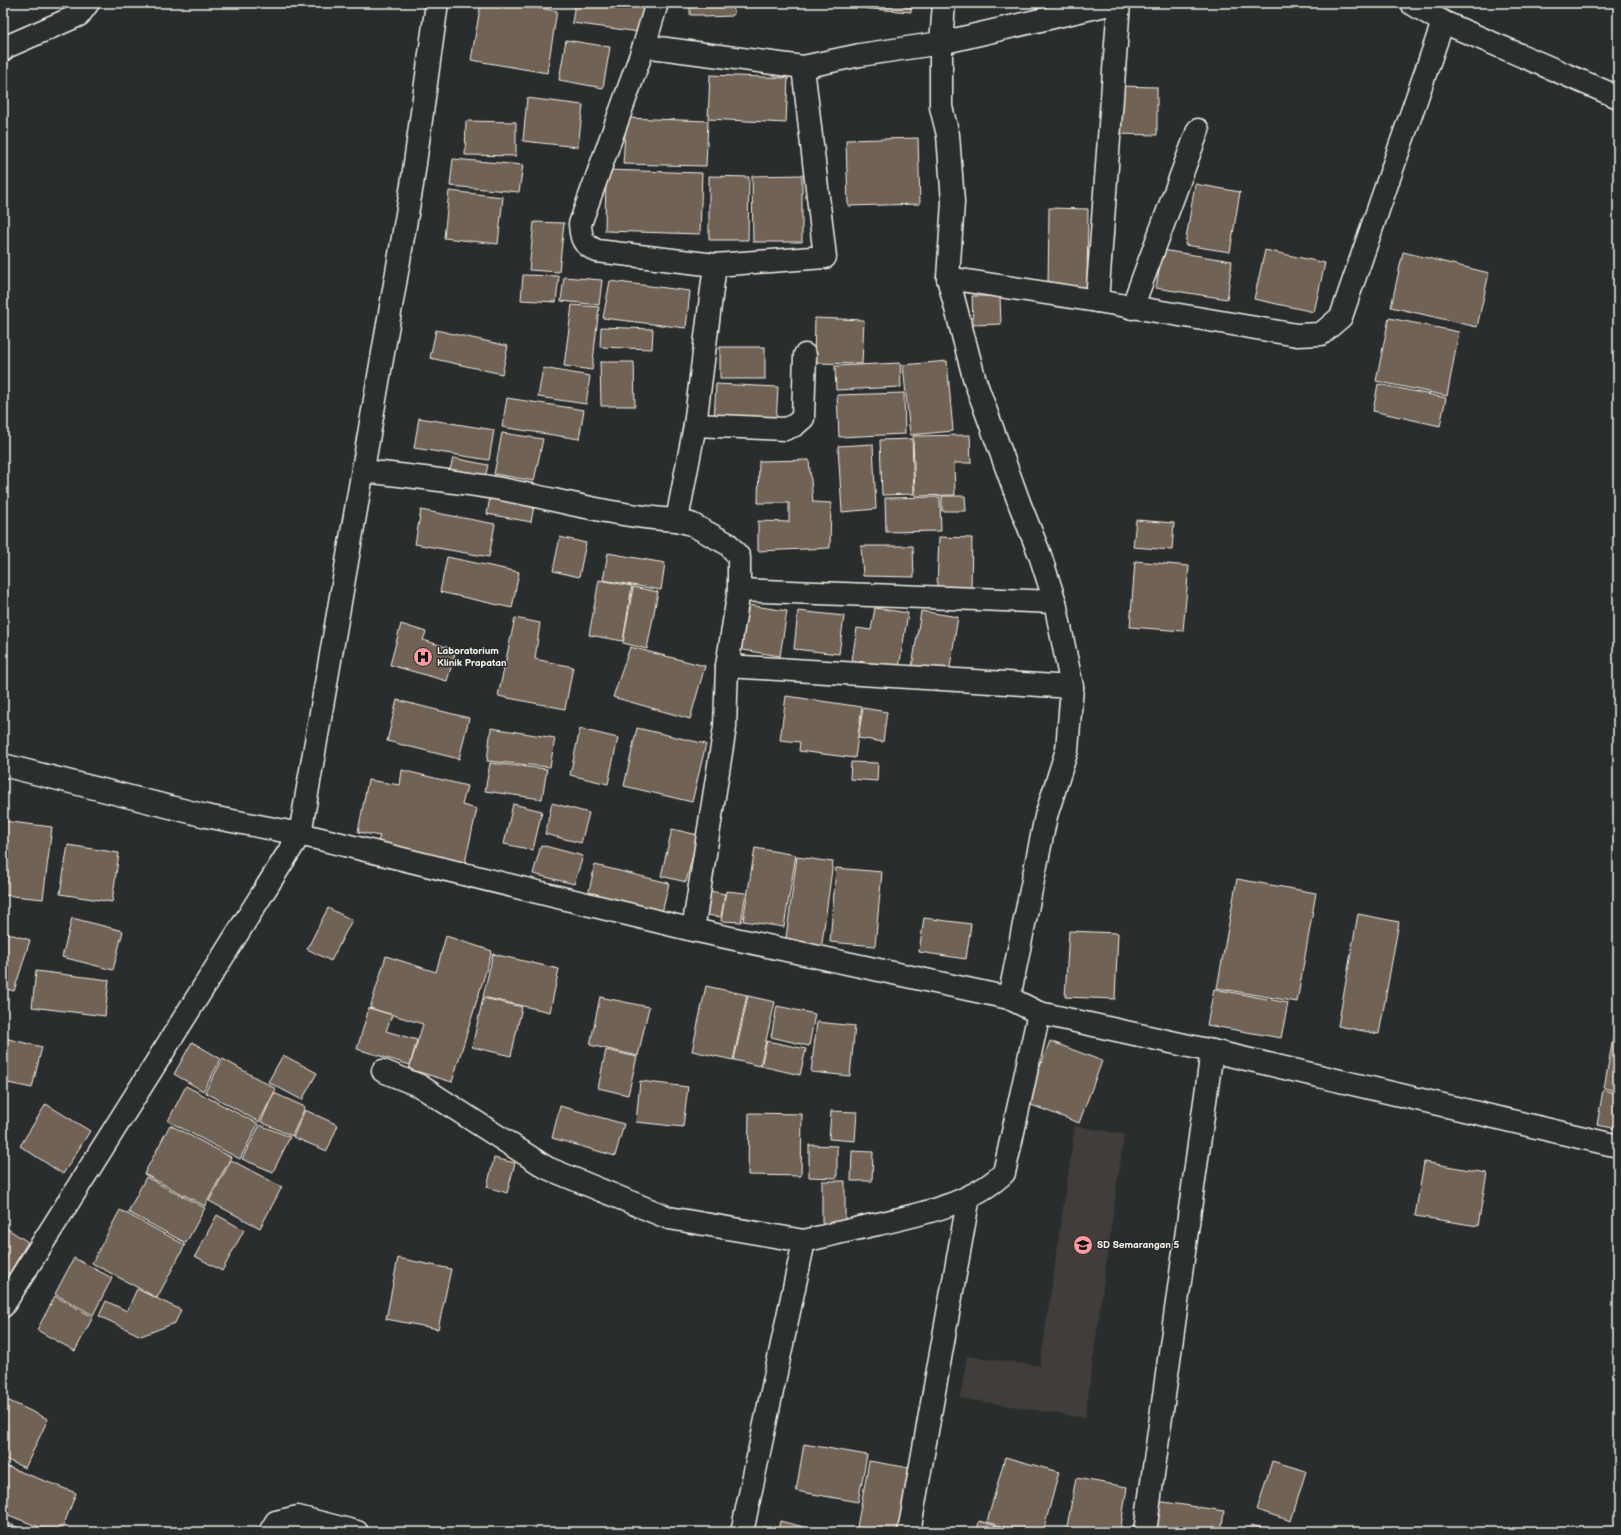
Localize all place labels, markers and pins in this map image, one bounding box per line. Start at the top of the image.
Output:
place label: Laboratorium Klinik Prapatan [437,645,507,669]
hospital icon: Laboratorium Klinik Prapatan [412,646,434,668]
school or university icon: SD Semarangan 5 [1072,1234,1094,1256]
place label: SD Semarangan 5 [1097,1239,1180,1251]

